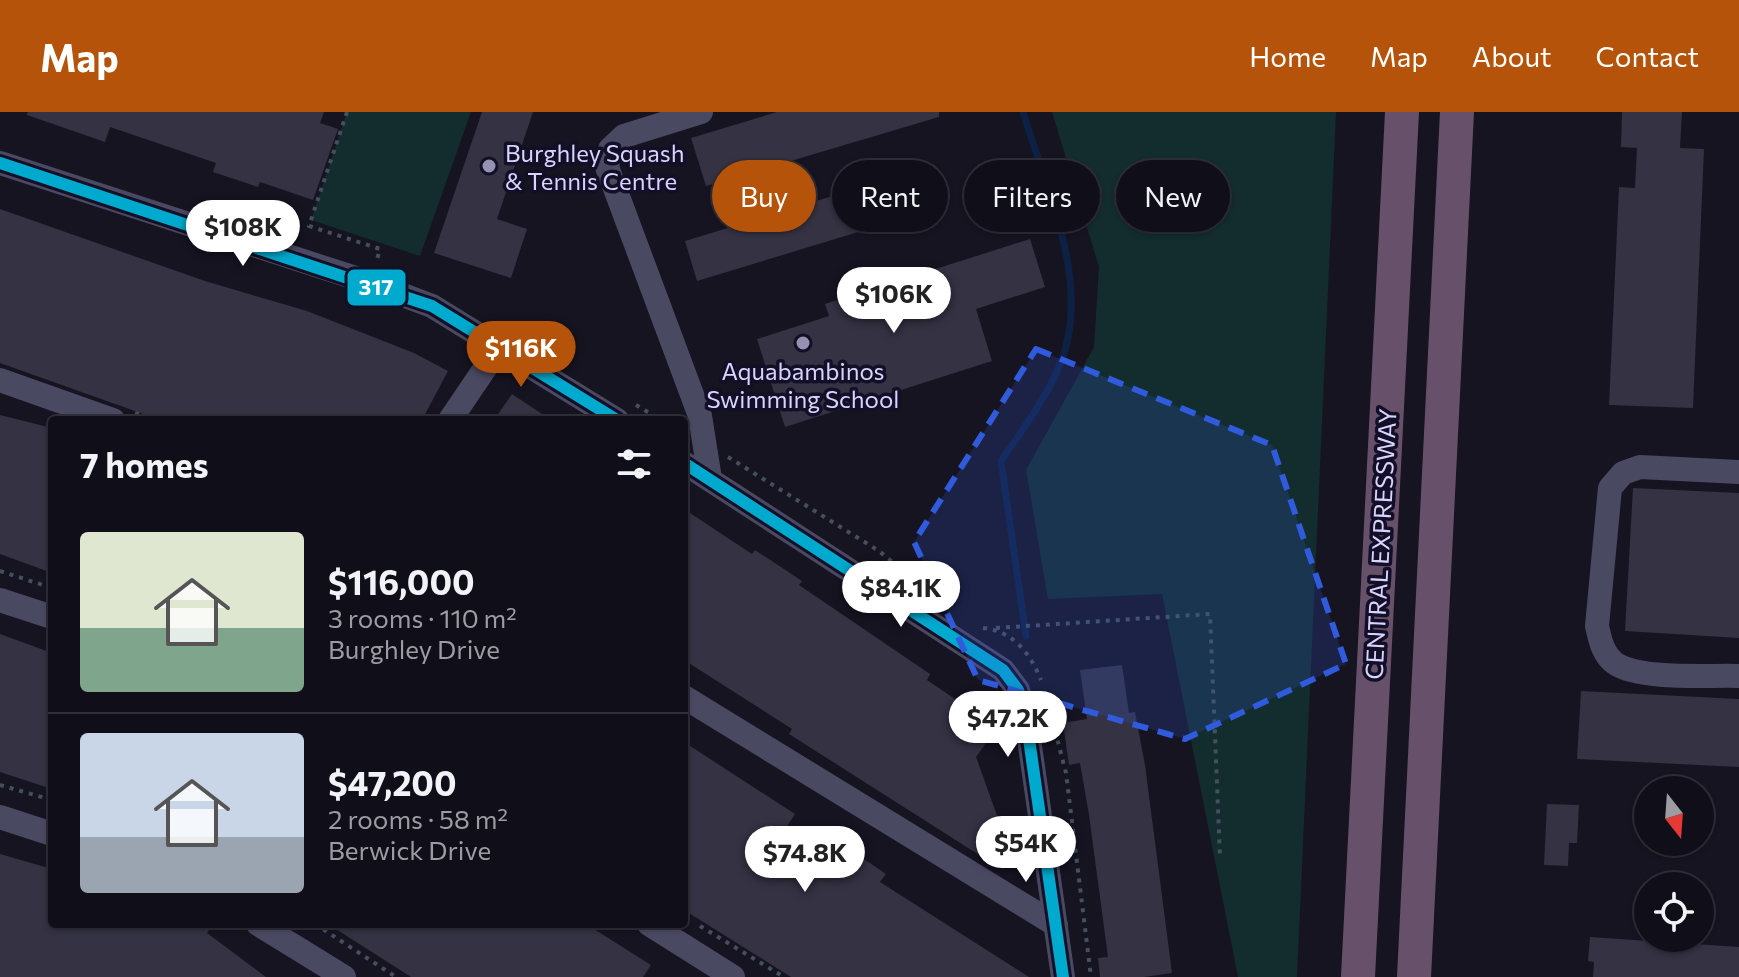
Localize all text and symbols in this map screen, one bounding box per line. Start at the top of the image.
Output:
text: Map [40,33,119,80]
text: Home [1249,39,1326,73]
text: Map [1370,39,1428,73]
text: About [1472,39,1552,73]
text: Contact [1596,39,1699,73]
place label: Burghley Squash & Tennis Centre [505,138,684,195]
marker: Burghley Squash & Tennis Centre [480,157,498,175]
chip: Buy [712,160,816,232]
chip: Rent [832,160,948,232]
chip: Filters [964,160,1100,232]
chip: New [1116,160,1230,232]
pin: $108K [187,200,299,268]
text: $108K [204,210,282,241]
pin: $106K [838,267,950,335]
line badge: 317 [346,268,407,307]
text: 317 [359,273,393,300]
text: $106K [855,277,933,308]
pin: $116K [465,321,577,389]
text: $116K [485,331,557,362]
marker: Aquabambinos Swimming School [794,334,812,352]
place label: Aquabambinos Swimming School [707,356,899,413]
street label: CENTRAL EXPRESSWAY [1358,407,1402,680]
icon: filters [612,442,656,486]
text: 7 homes [80,443,209,485]
text: $116,000 [328,560,475,602]
pin: $84.1K [836,561,966,629]
icon: home [144,564,240,660]
text: $84.1K [860,571,942,602]
text: 3 rooms · 110 m² [328,602,517,633]
text: Burghley Drive [328,633,500,664]
pin: $47.2K [943,691,1073,759]
text: $47.2K [967,701,1049,732]
text: $47,200 [328,761,457,803]
icon: home [144,765,240,861]
north arrow [1634,776,1714,856]
map controls [1634,776,1714,952]
text: 2 rooms · 58 m² [328,803,508,834]
pin: $54K [979,816,1073,884]
pin: $74.8K [740,826,870,894]
text: $54K [994,826,1058,857]
text: Berwick Drive [328,834,491,865]
text: $74.8K [763,836,847,867]
button: locate [1634,872,1714,952]

